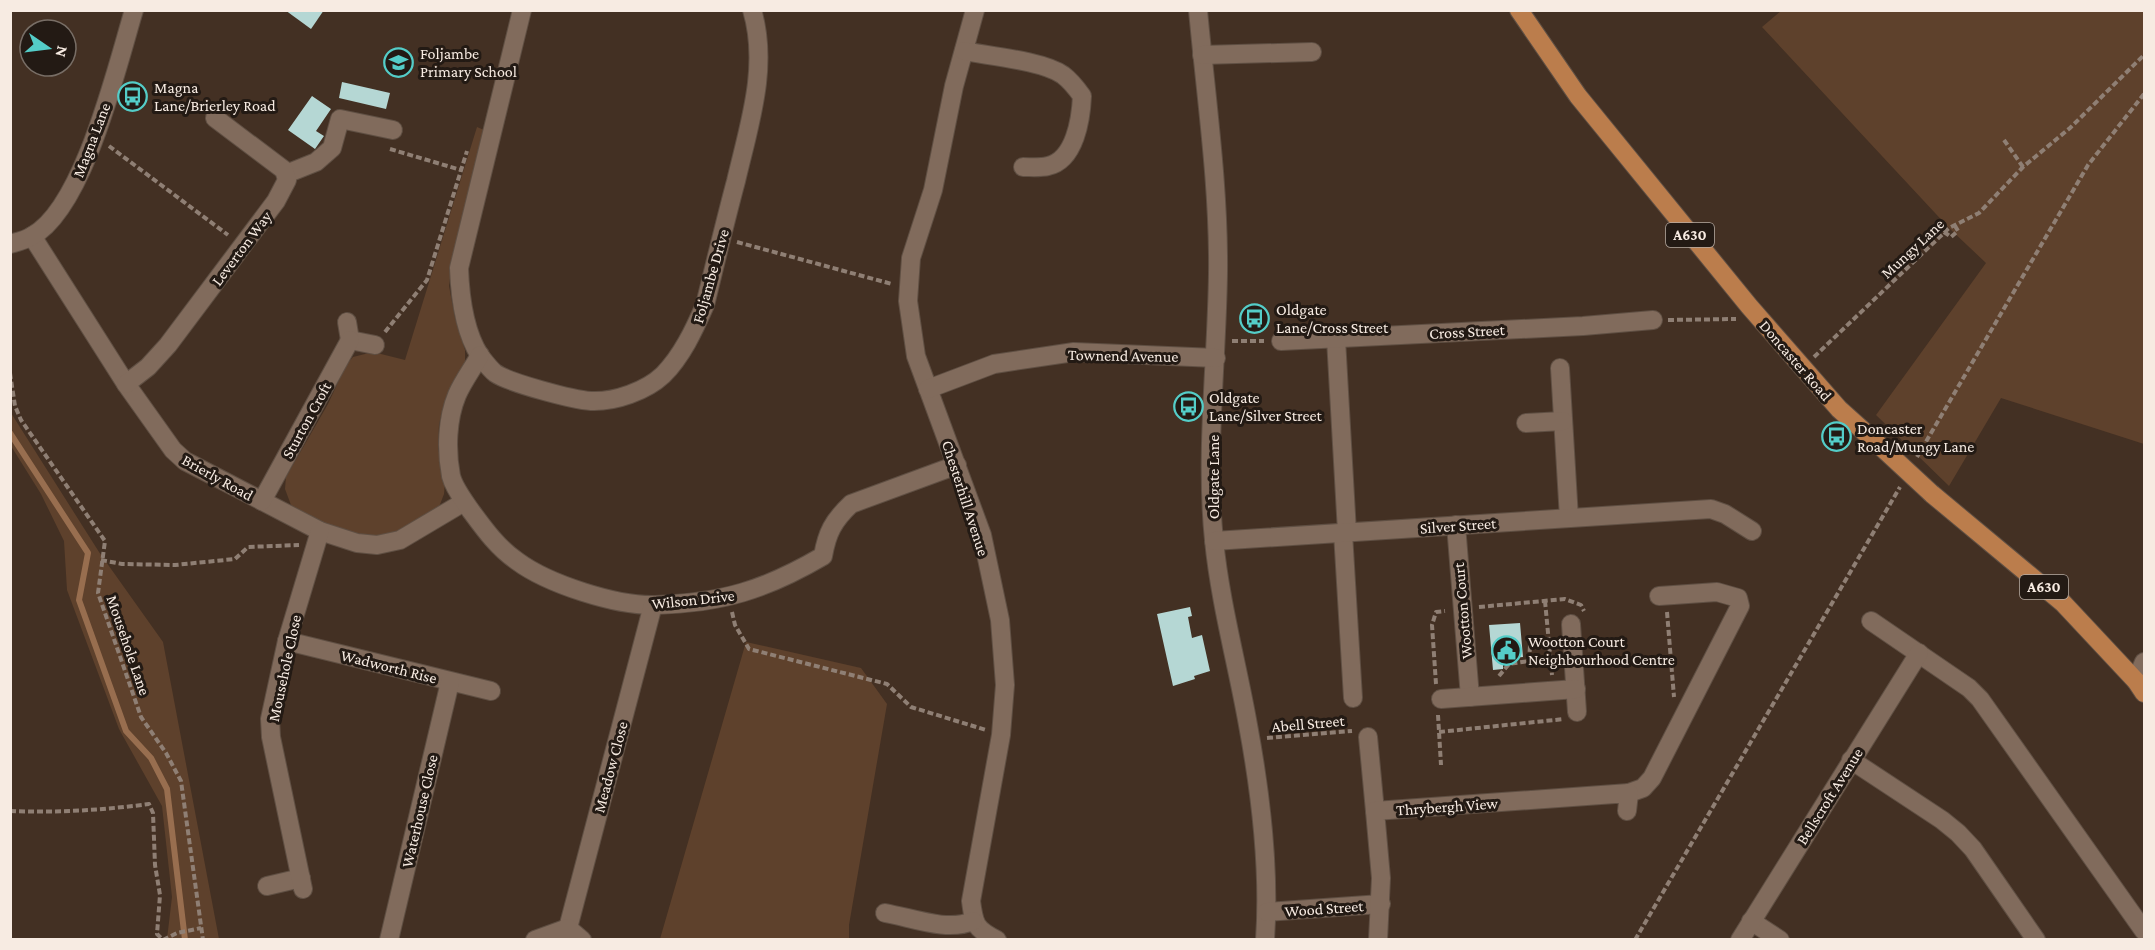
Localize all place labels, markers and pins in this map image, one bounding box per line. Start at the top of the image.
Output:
place label: Foljambe Primary School [420,45,517,81]
school or university icon: Foljambe Primary School [383,46,415,78]
place label: Magna Lane/Brierley Road [154,79,276,115]
bus stop icon: Magna Lane/Brierley Road [117,80,149,112]
place label: Oldgate Lane/Cross Street [1276,301,1389,336]
bus stop icon: Oldgate Lane/Cross Street [1239,302,1271,334]
place label: Oldgate Lane/Silver Street [1209,389,1322,424]
bus stop icon: Oldgate Lane/Silver Street [1172,390,1204,422]
place label: Doncaster Road/Mungy Lane [1857,420,1974,456]
bus stop icon: Doncaster Road/Mungy Lane [1820,421,1852,453]
place label: Wootton Court Neighbourhood Centre [1528,633,1675,669]
public building icon: Wootton Court Neighbourhood Centre [1491,634,1523,666]

